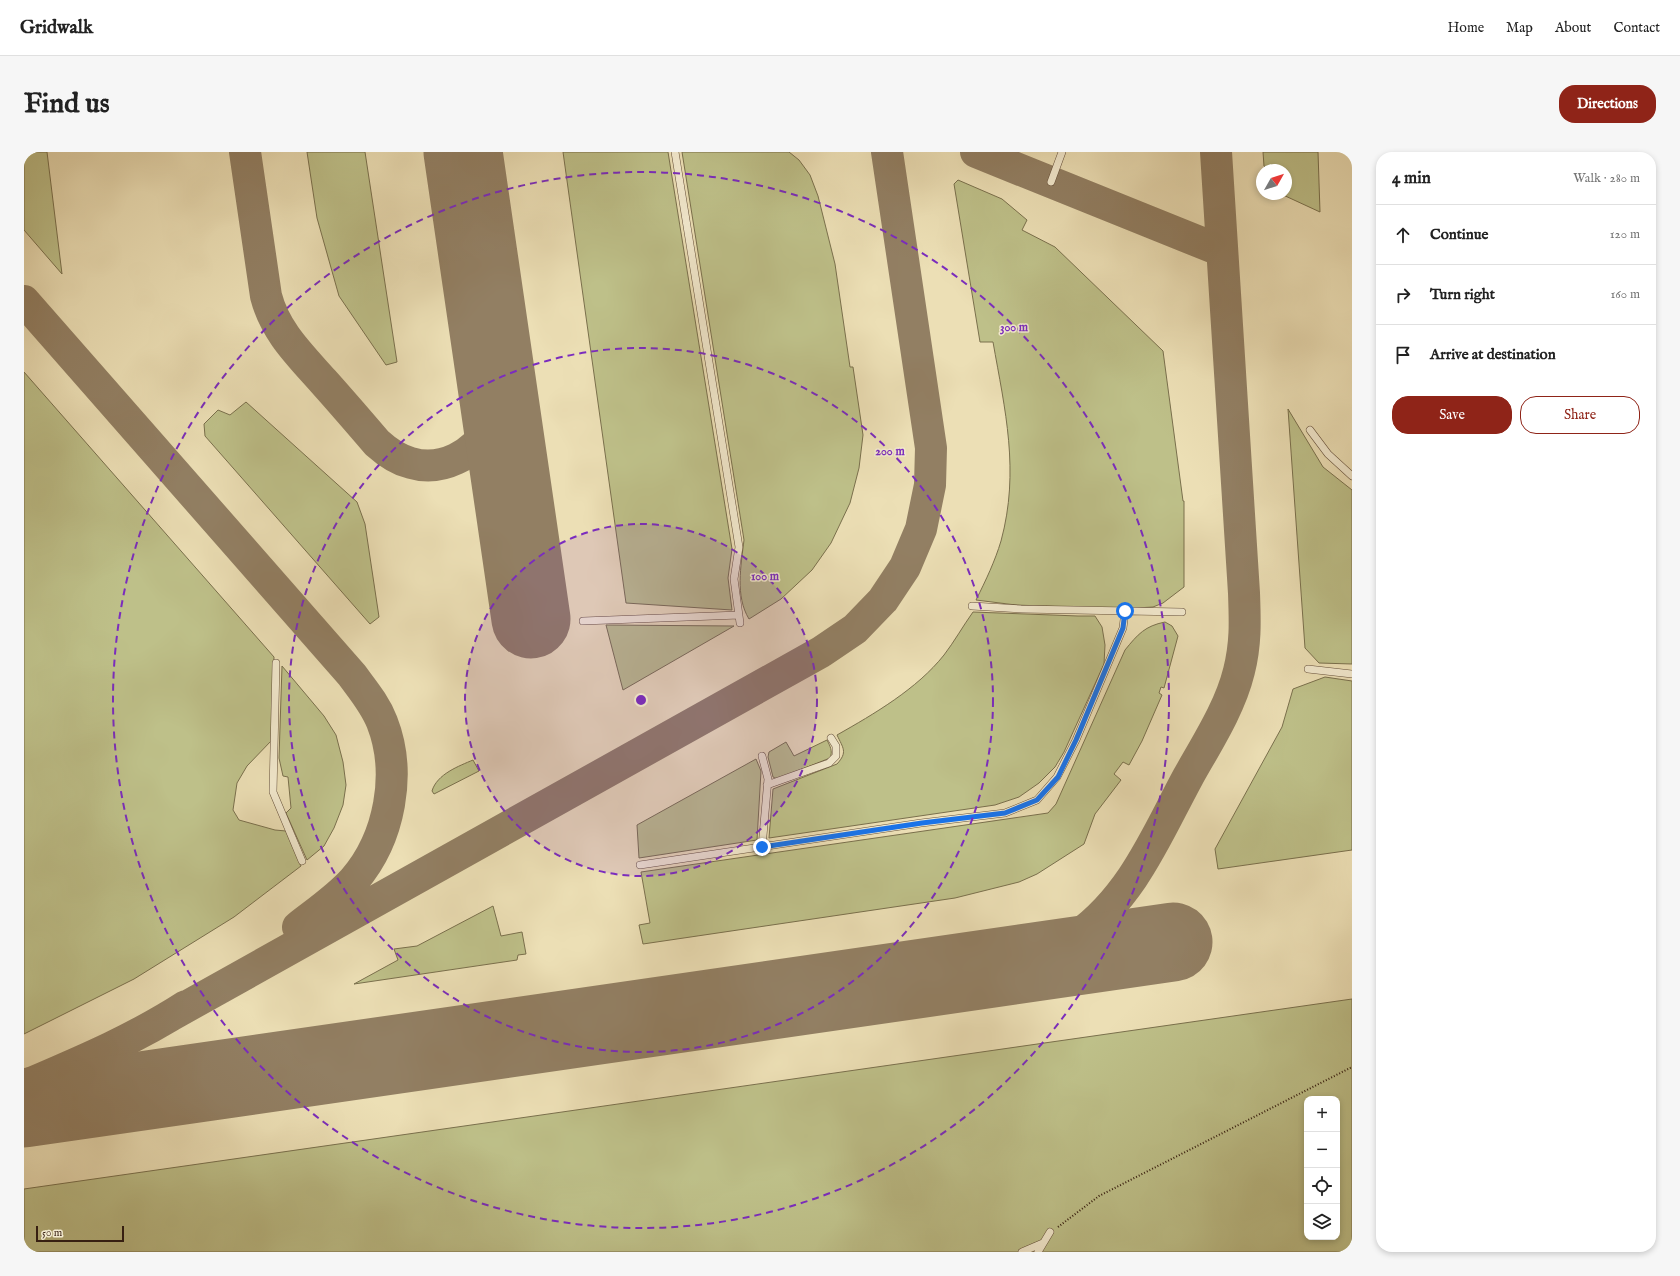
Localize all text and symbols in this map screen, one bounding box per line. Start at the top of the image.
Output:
text: Gridwalk [20,16,93,40]
text: Home [1448,19,1484,37]
text: Map [1506,19,1533,37]
text: About [1555,19,1591,37]
text: Contact [1613,19,1660,37]
button: Directions [1559,85,1656,123]
text: Find us [24,87,110,122]
north arrow [1256,164,1292,200]
text: 4 min [1392,168,1431,189]
text: Walk · 280 m [1573,170,1640,187]
icon: ahead [1392,224,1414,246]
text: Continue [1430,225,1488,244]
text: 120 m [1610,226,1640,243]
icon: right [1392,284,1414,306]
text: Turn right [1430,285,1495,304]
text: 160 m [1610,286,1640,303]
text: 300 m [1000,320,1029,335]
icon: arrive [1392,344,1414,366]
text: Arrive at destination [1430,345,1556,364]
button: Save [1392,396,1512,434]
button: Share [1520,396,1640,434]
text: 200 m [875,444,905,459]
text: 100 m [751,569,780,584]
route start [1116,602,1134,620]
centre of rings [634,693,648,707]
route end [753,838,771,856]
map controls [1304,1096,1340,1240]
button: + [1304,1096,1340,1132]
button: − [1304,1132,1340,1168]
button: locate [1304,1168,1340,1204]
button: layers [1304,1204,1340,1240]
scale bar [36,1224,124,1243]
text: 50 m [42,1226,62,1240]

